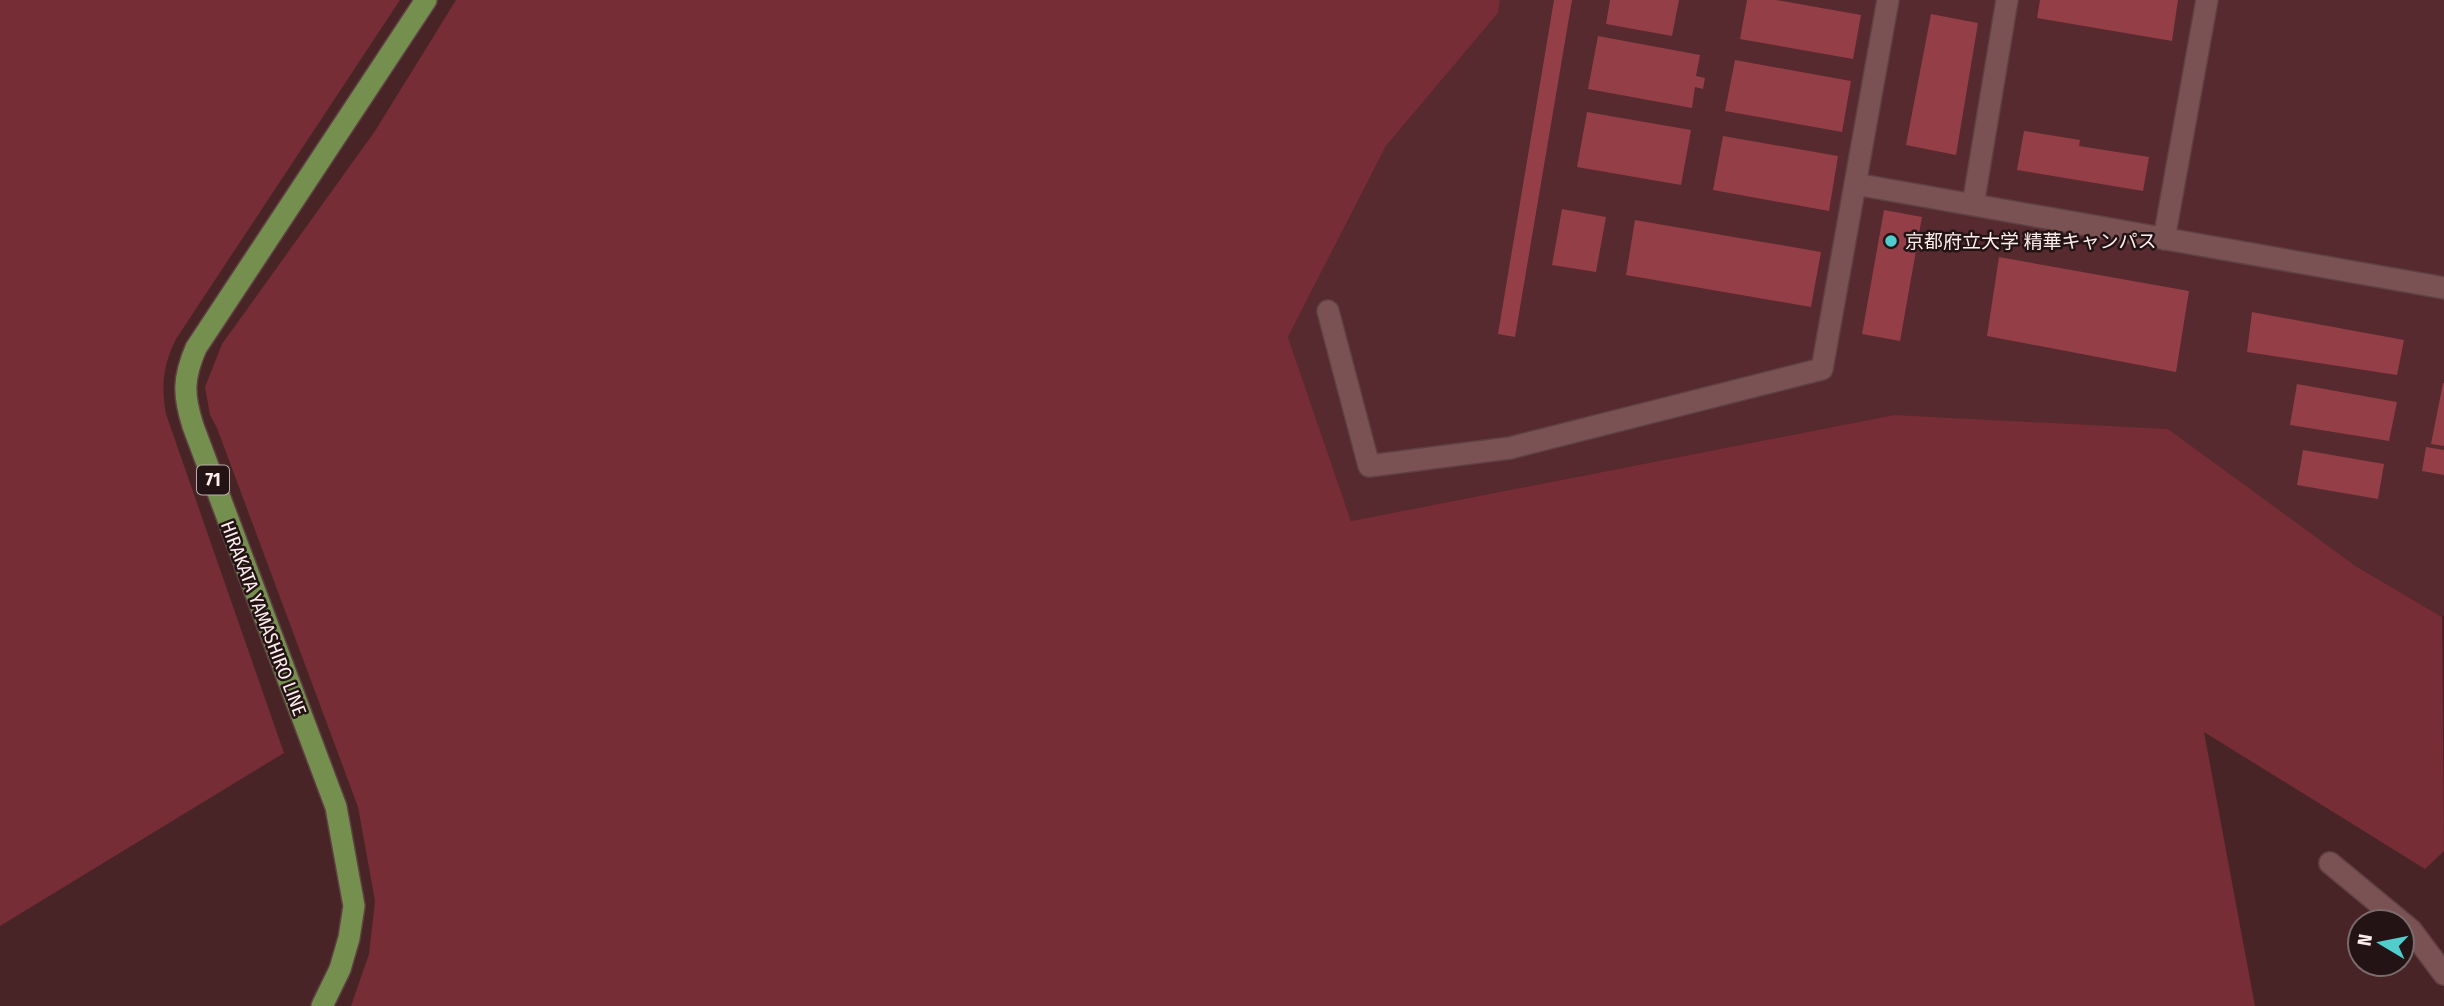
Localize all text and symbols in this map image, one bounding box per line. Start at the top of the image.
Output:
place label: 京都府立大学 精華キャンパス [1905,230,2156,253]
marker: 京都府立大学 精華キャンパス [1883,233,1899,249]
road number: 71 [197,466,229,494]
street label: HIRAKATA YAMASHIRO LINE [216,518,311,719]
north arrow [2346,908,2416,978]
text: N [2352,933,2377,948]

